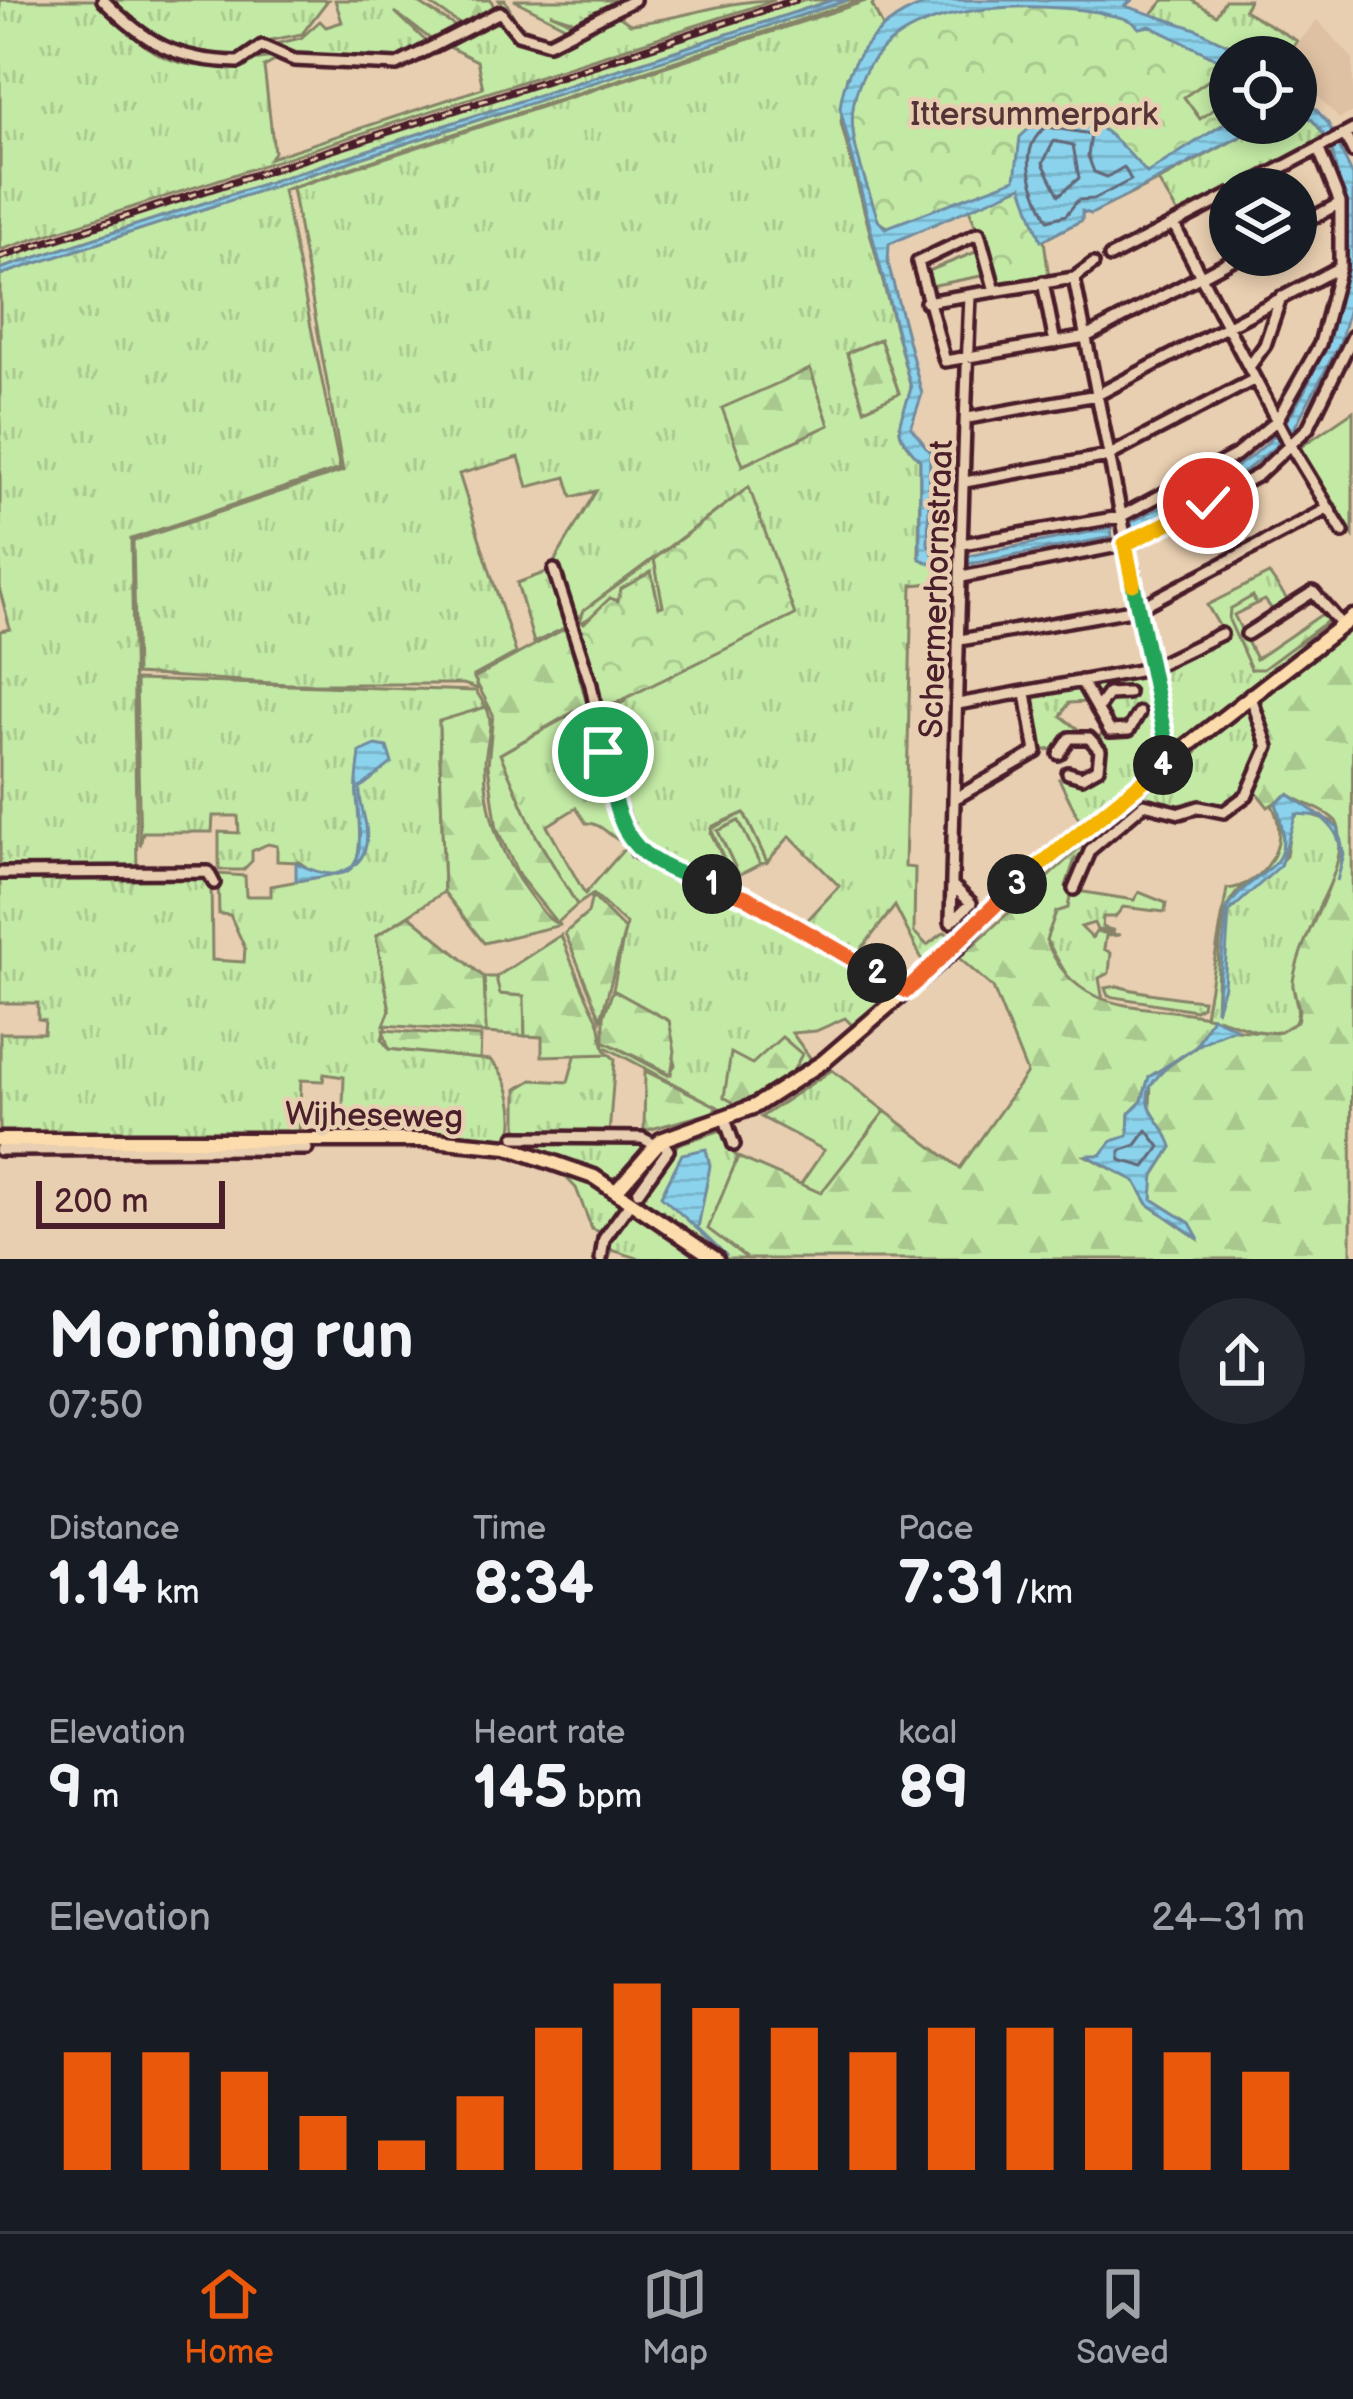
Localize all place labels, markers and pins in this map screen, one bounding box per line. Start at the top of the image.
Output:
pin [1157,452,1259,554]
pin [552,701,654,803]
pin: 4 [1133,735,1193,795]
pin: 1 [682,854,742,914]
pin: 3 [987,854,1047,914]
pin: 2 [847,943,907,1003]

